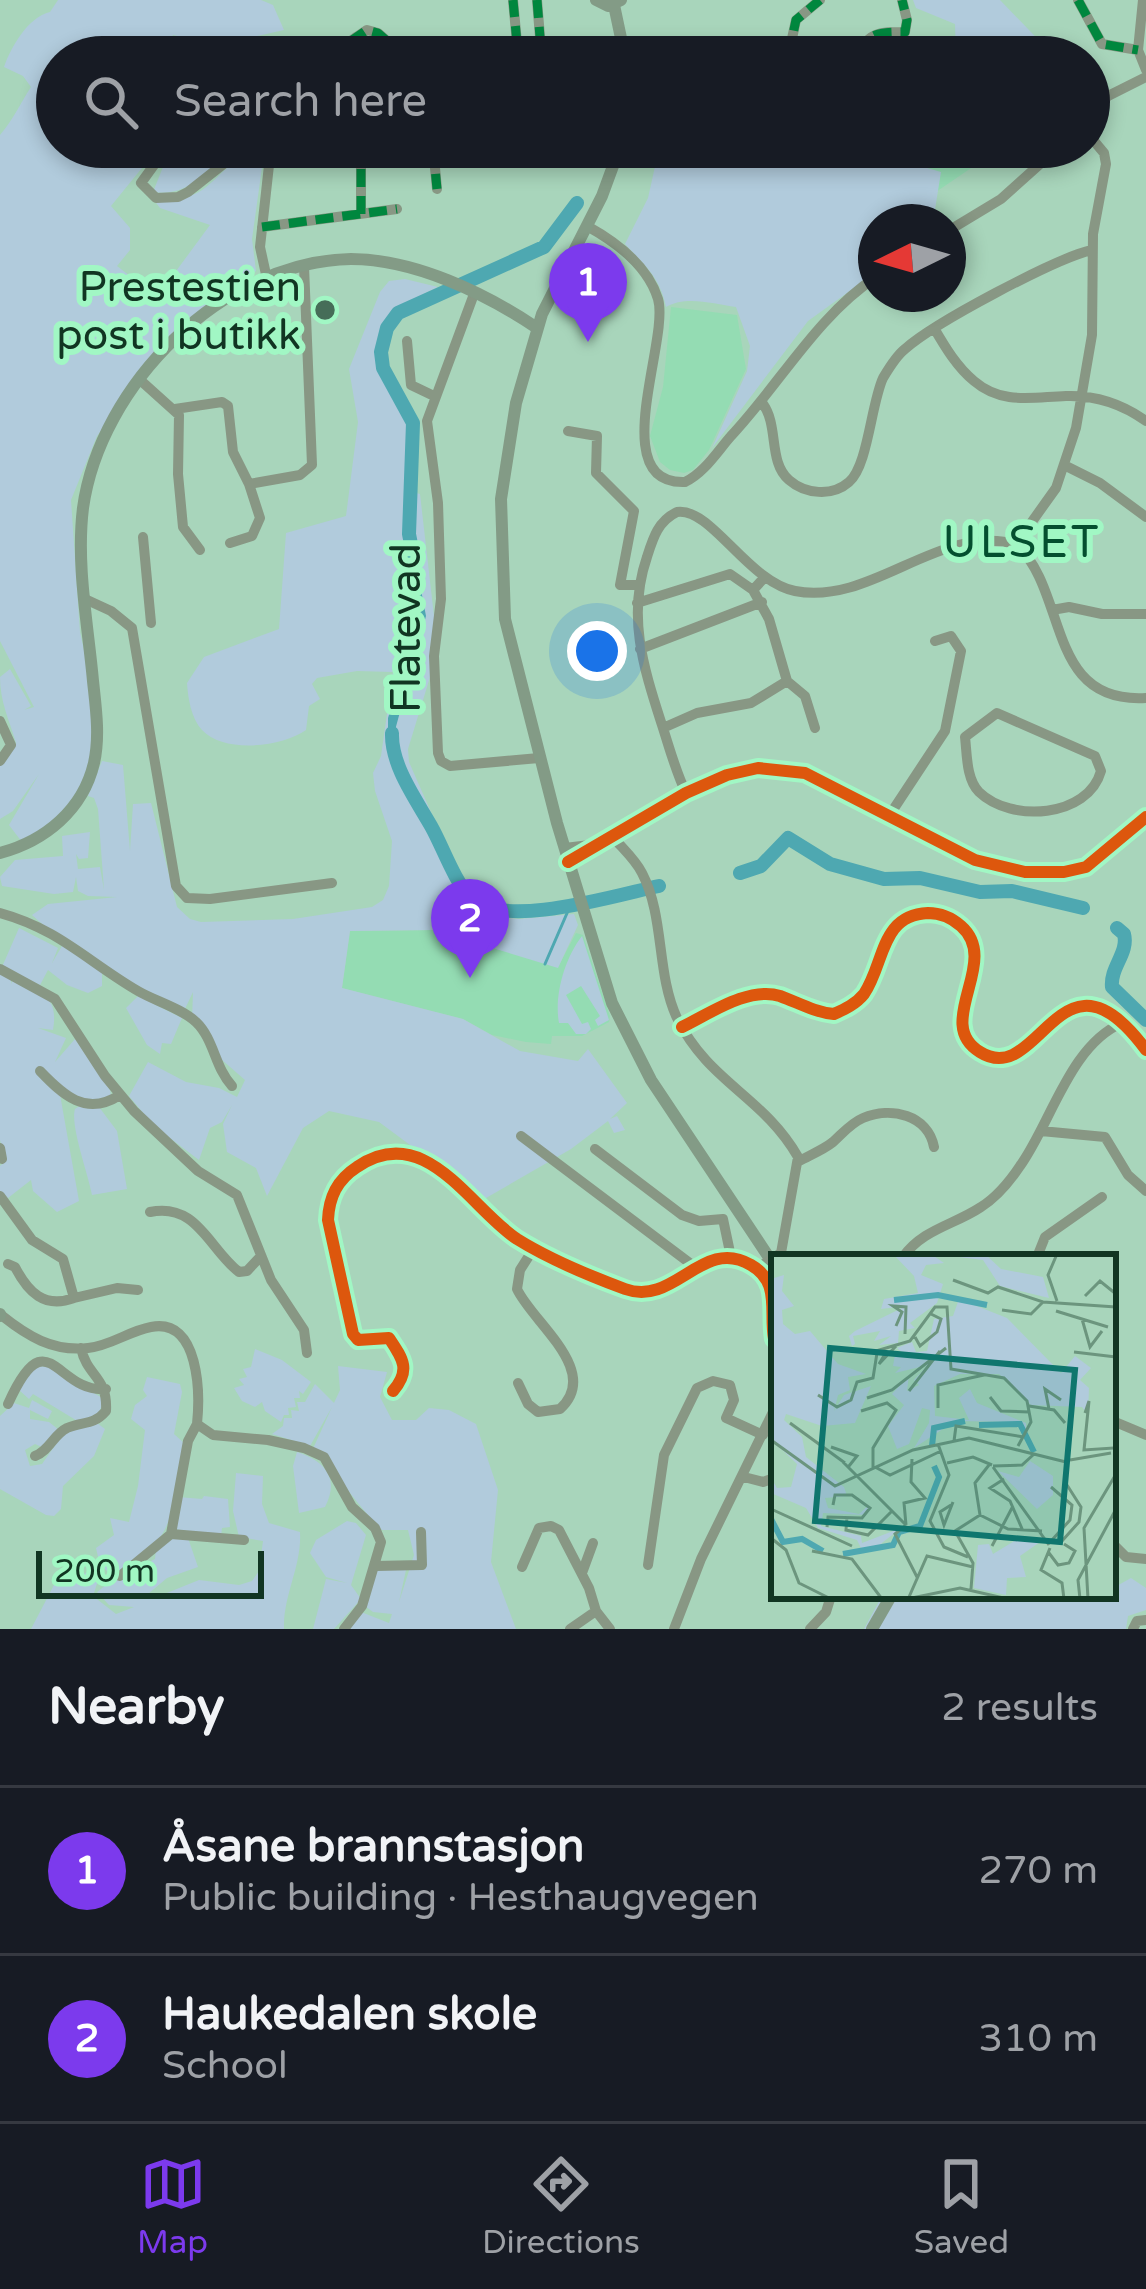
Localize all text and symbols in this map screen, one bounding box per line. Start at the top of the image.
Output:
search box [36,36,1110,168]
icon: search [78,69,144,135]
text: Search here [174,75,427,129]
north arrow [858,204,966,312]
pin: 1 [549,243,627,342]
place label: Prestestien post i butikk [56,262,301,361]
marker: Prestestien post i butikk [312,297,338,323]
district label: ULSET [943,516,1101,570]
street label: Flatevad [381,543,432,713]
your location [567,621,627,681]
pin: 2 [431,879,509,978]
inset map [771,1254,1116,1599]
scale bar [36,1545,264,1598]
text: 200 m [54,1552,155,1591]
text: Nearby [48,1676,225,1738]
text: 2 results [941,1684,1098,1731]
text: Åsane brannstasjon [162,1820,584,1874]
text: 1 [75,1847,99,1894]
text: 270 m [979,1847,1098,1894]
text: Public building · Hesthaugvegen [162,1874,759,1921]
text: Haukedalen skole [162,1988,537,2042]
text: 2 [75,2015,99,2062]
text: 310 m [979,2015,1098,2062]
text: School [162,2042,288,2089]
tab: Map [137,2151,208,2262]
tab: Directions [482,2151,640,2262]
tab: Saved [914,2151,1009,2262]

